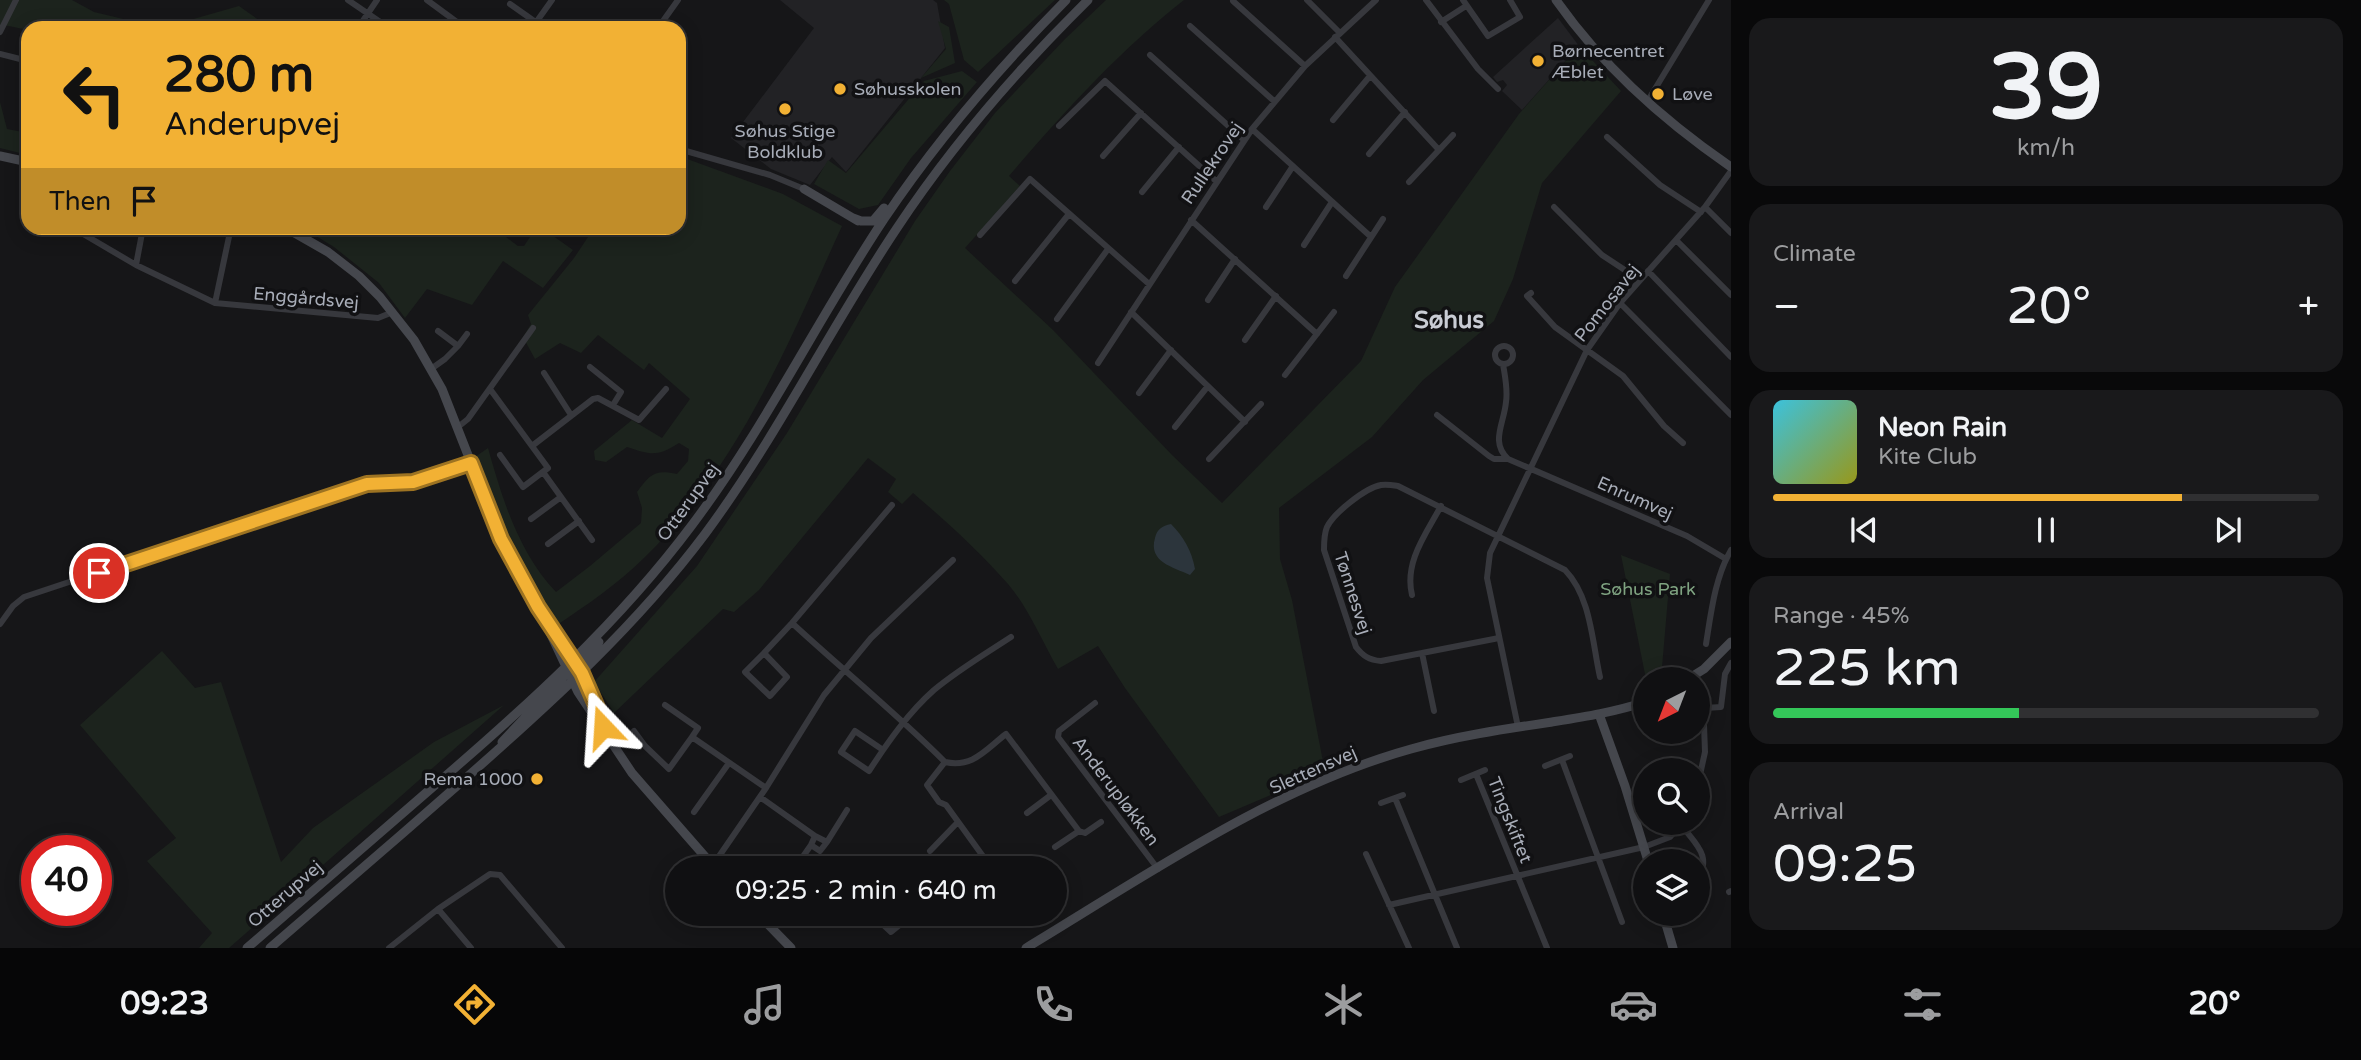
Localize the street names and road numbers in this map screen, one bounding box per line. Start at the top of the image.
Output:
street label: Rullekrovej [1176,118,1248,208]
street label: Pomosavej [1570,260,1644,346]
street label: Enggårdsvej [252,282,360,314]
street label: Otterupvej [652,458,724,546]
street label: Enrumvej [1594,472,1676,524]
street label: Tønnesvej [1329,549,1377,637]
street label: Anderupløkken [1068,732,1164,850]
street label: Slettensvej [1266,741,1360,799]
street label: Tingskiftet [1483,774,1537,866]
street label: Otterupvej [243,856,327,932]

